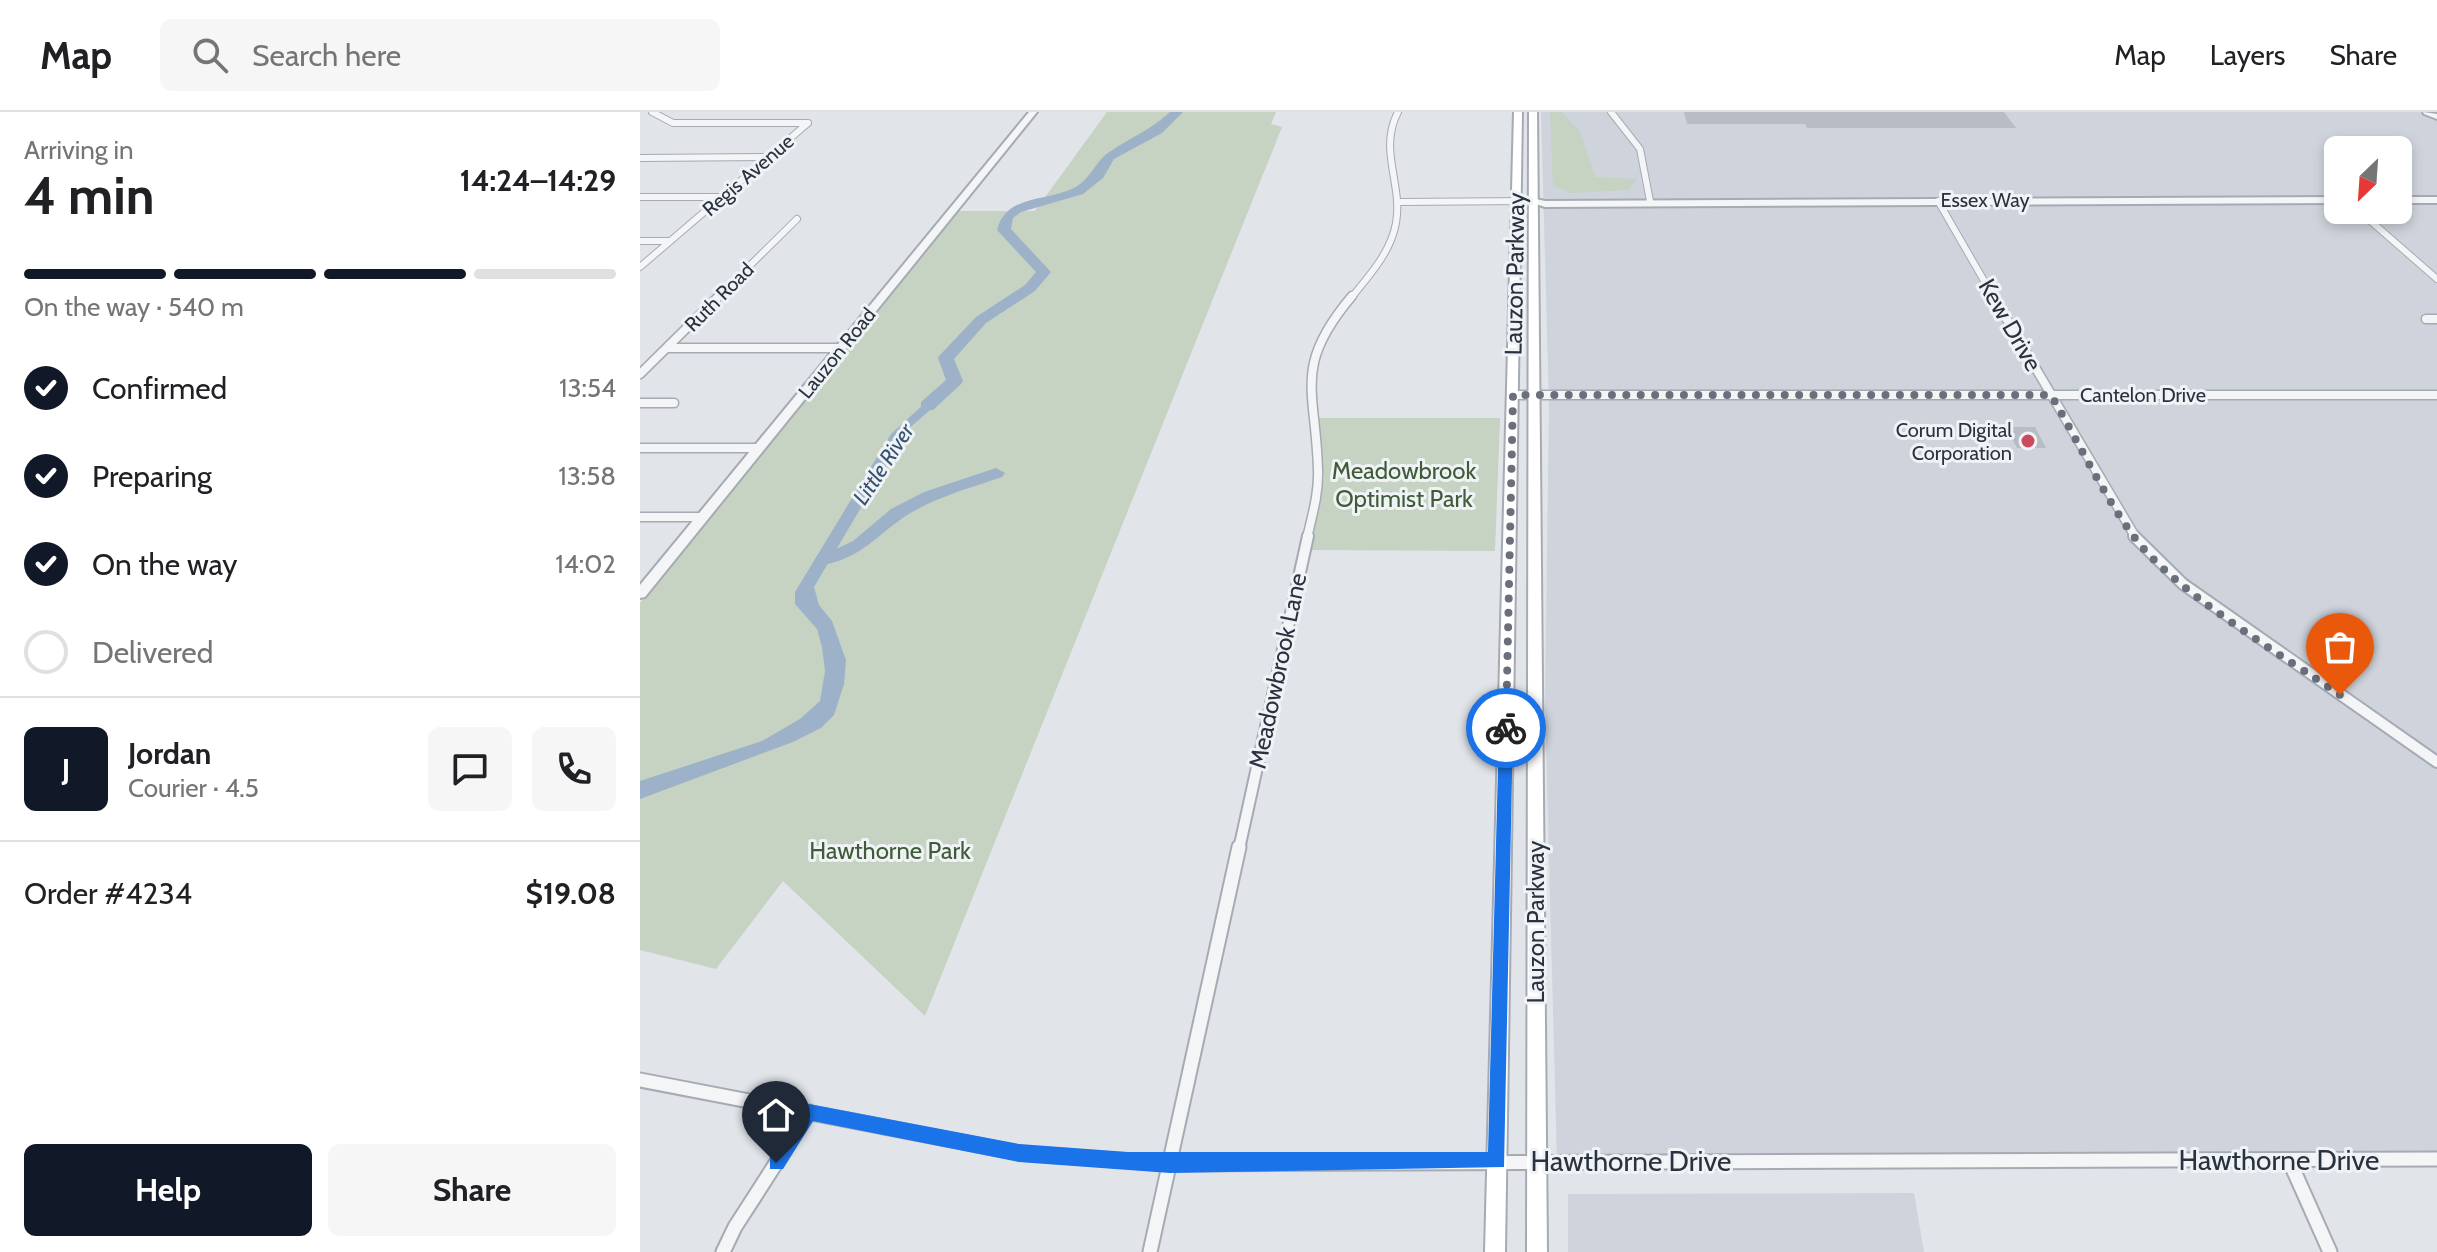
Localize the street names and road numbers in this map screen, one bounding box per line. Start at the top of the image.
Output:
street label: Regis Avenue [698,129,798,221]
street label: Essex Way [1940,188,2030,212]
street label: Lauzon Parkway [1499,192,1530,356]
street label: Ruth Road [679,257,759,337]
street label: Kew Drive [1972,273,2048,376]
street label: Lauzon Road [793,303,881,403]
street label: Cantelon Drive [2080,383,2206,407]
street label: Meadowbrook Lane [1243,570,1312,771]
street label: Lauzon Parkway [1521,841,1550,1003]
street label: Hawthorne Drive [2179,1143,2379,1177]
street label: Hawthorne Drive [1531,1144,1731,1178]

